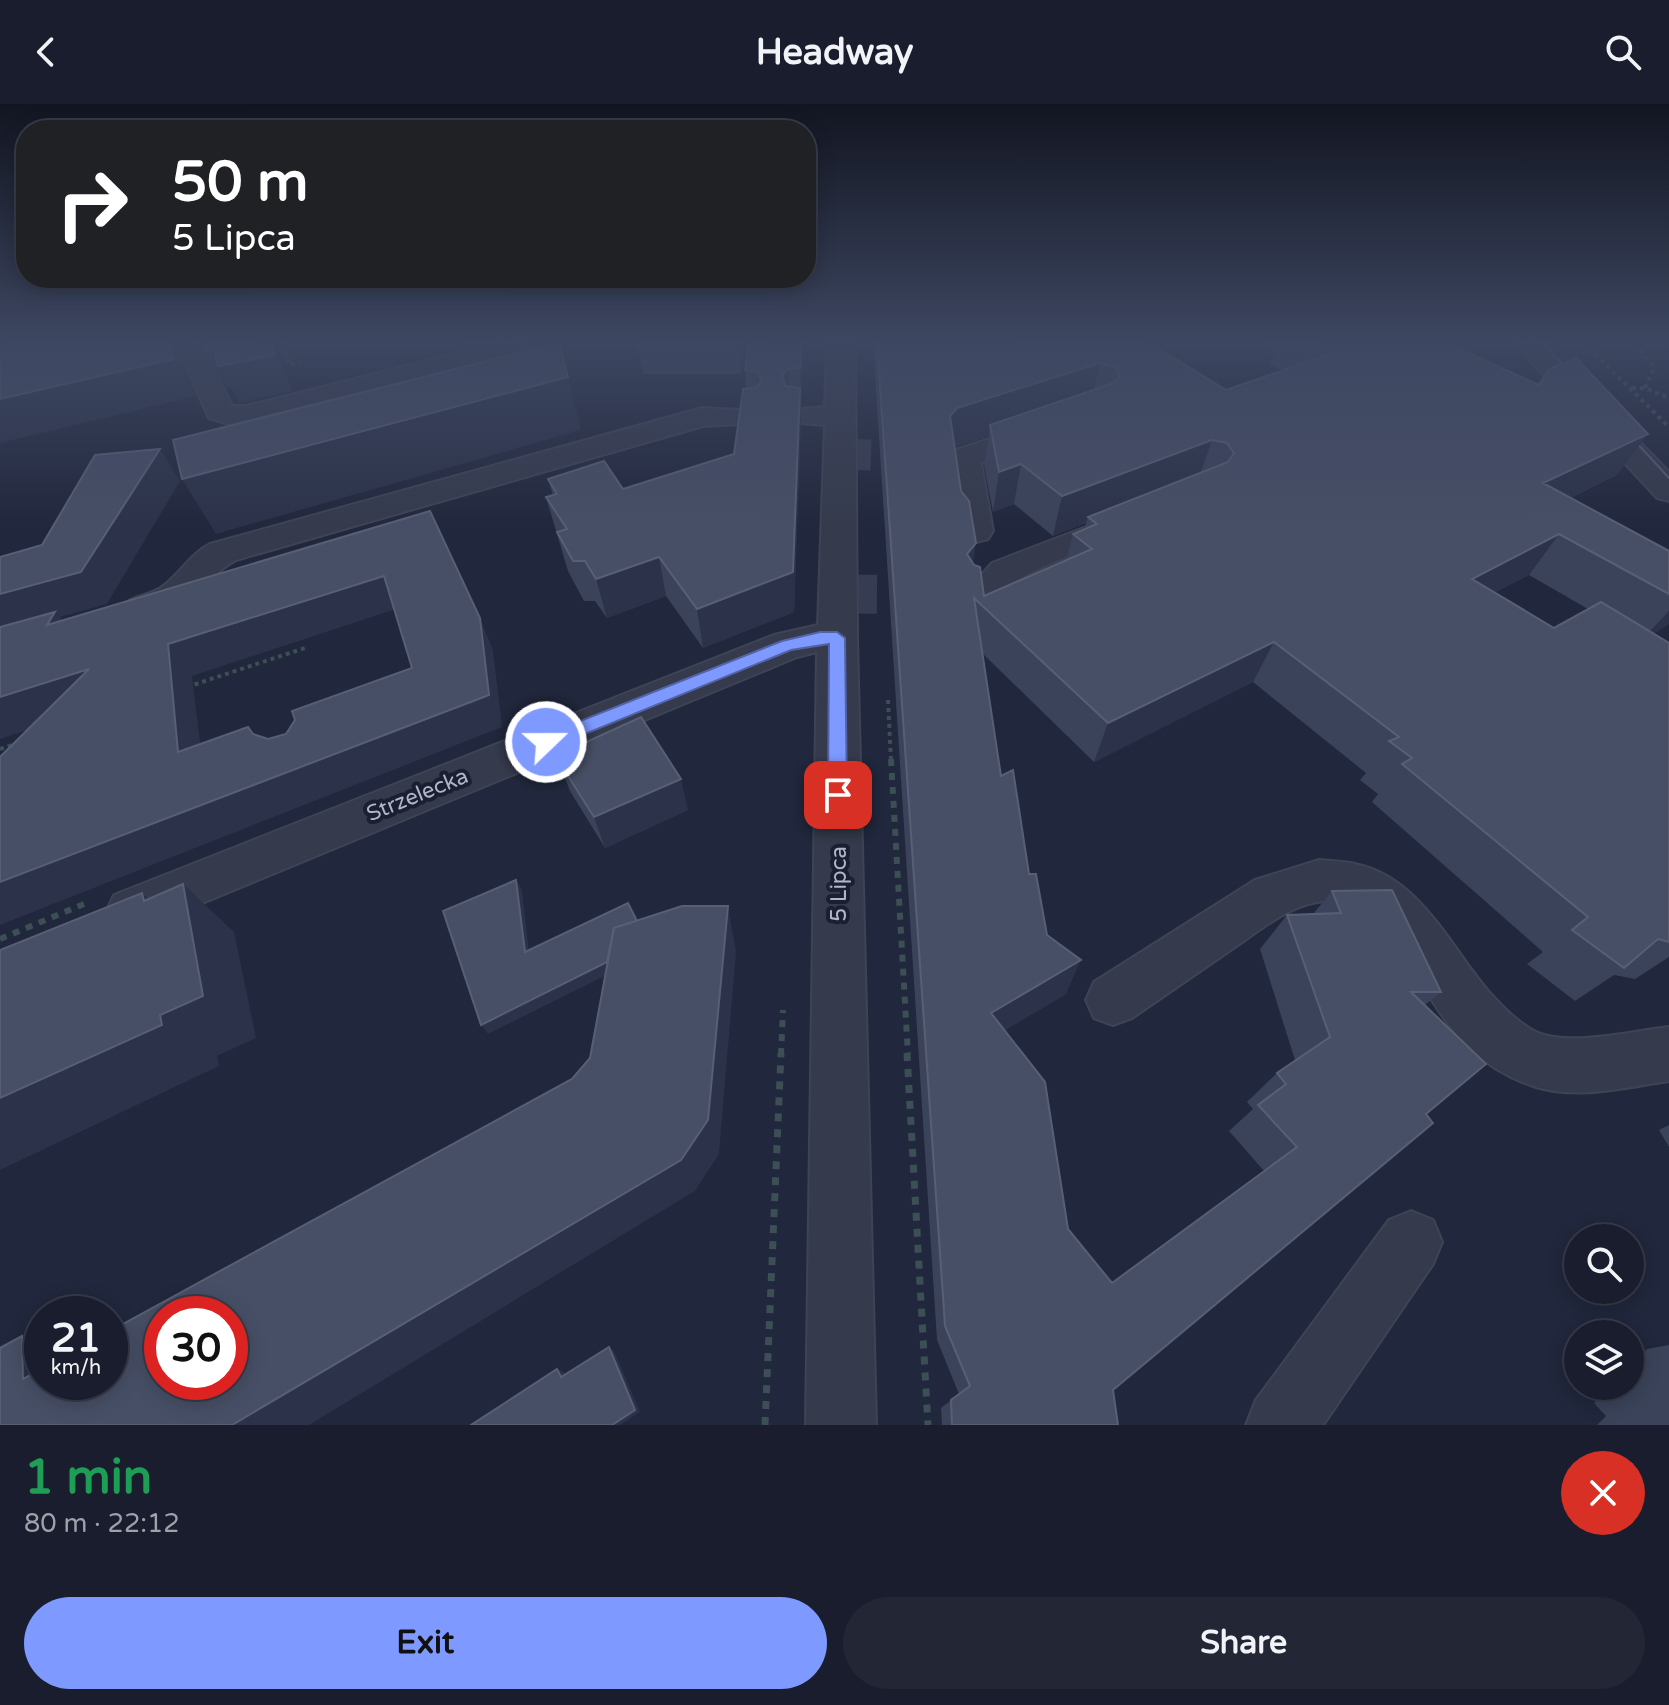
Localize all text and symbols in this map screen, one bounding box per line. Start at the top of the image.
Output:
icon: back [24,30,68,74]
icon: search [1601,30,1645,74]
text: Headway [756,31,913,74]
text: 50 m [172,149,308,216]
icon: right [40,152,144,256]
text: 5 Lipca [172,217,296,260]
position arrow [504,700,588,784]
pin [804,761,872,829]
street label: Strzelecka [363,763,472,827]
icon: arrive [816,773,860,817]
street label: 5 Lipca [826,846,852,922]
map controls [1564,1224,1644,1400]
button: search [1564,1224,1644,1304]
speed limit sign: 30 [144,1296,248,1400]
text: 21 [51,1314,101,1362]
button: layers [1564,1320,1644,1400]
text: km/h [51,1356,101,1380]
text: 1 min [24,1449,152,1507]
button: close [1561,1451,1645,1535]
text: 80 m · 22:12 [24,1508,180,1539]
button: Exit [24,1597,827,1689]
button: Share [843,1597,1645,1689]

